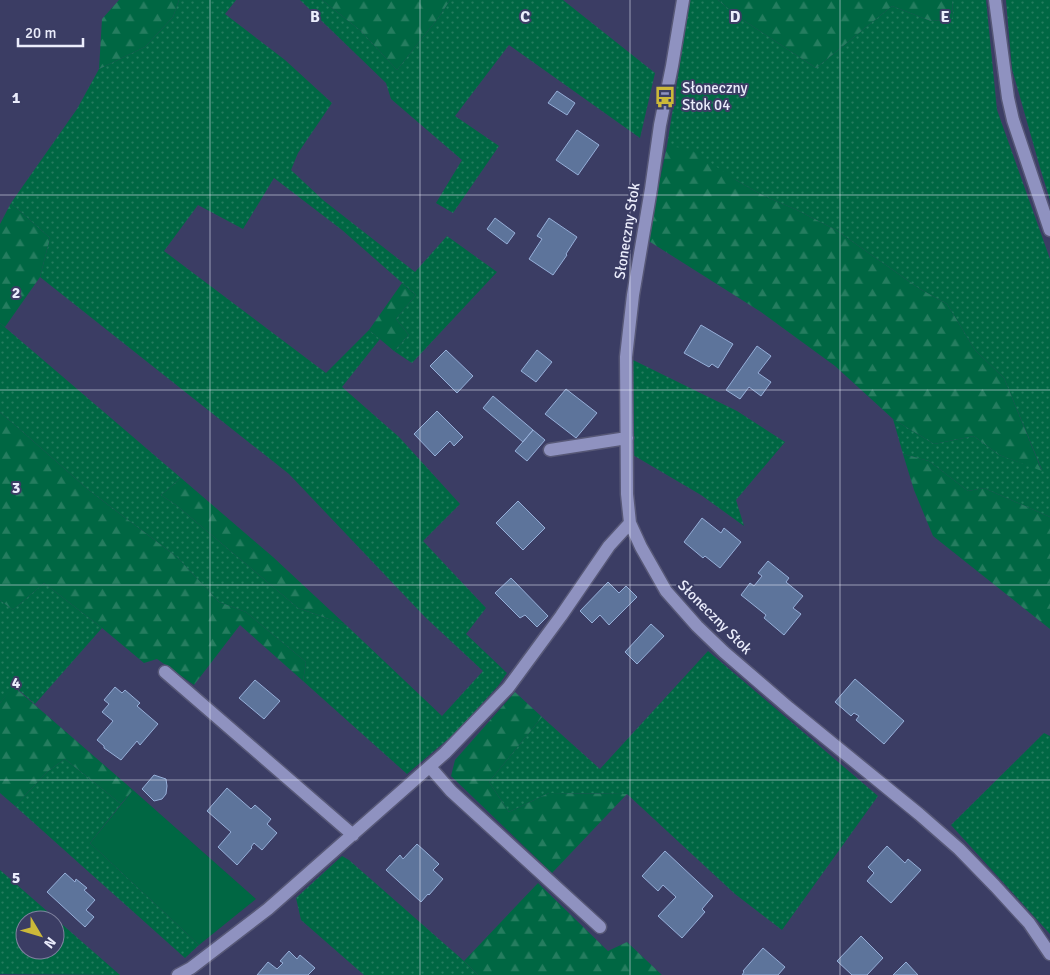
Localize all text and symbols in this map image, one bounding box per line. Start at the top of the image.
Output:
text: B [310,7,320,27]
text: C [520,7,530,27]
text: D [730,7,741,27]
text: E [940,7,950,27]
scale bar [18,15,82,47]
text: 20 m [25,24,56,42]
place label: Słoneczny Stok 04 [682,79,748,114]
bus stop icon: Słoneczny Stok 04 [652,84,678,110]
text: 1 [12,88,21,108]
street label: Słoneczny Stok [610,181,644,281]
text: 2 [12,283,20,303]
text: 3 [12,478,20,498]
street label: Słoneczny Stok [674,576,756,658]
text: 4 [12,673,21,693]
text: 5 [12,868,20,888]
north arrow [15,910,65,960]
text: N [40,934,60,952]

